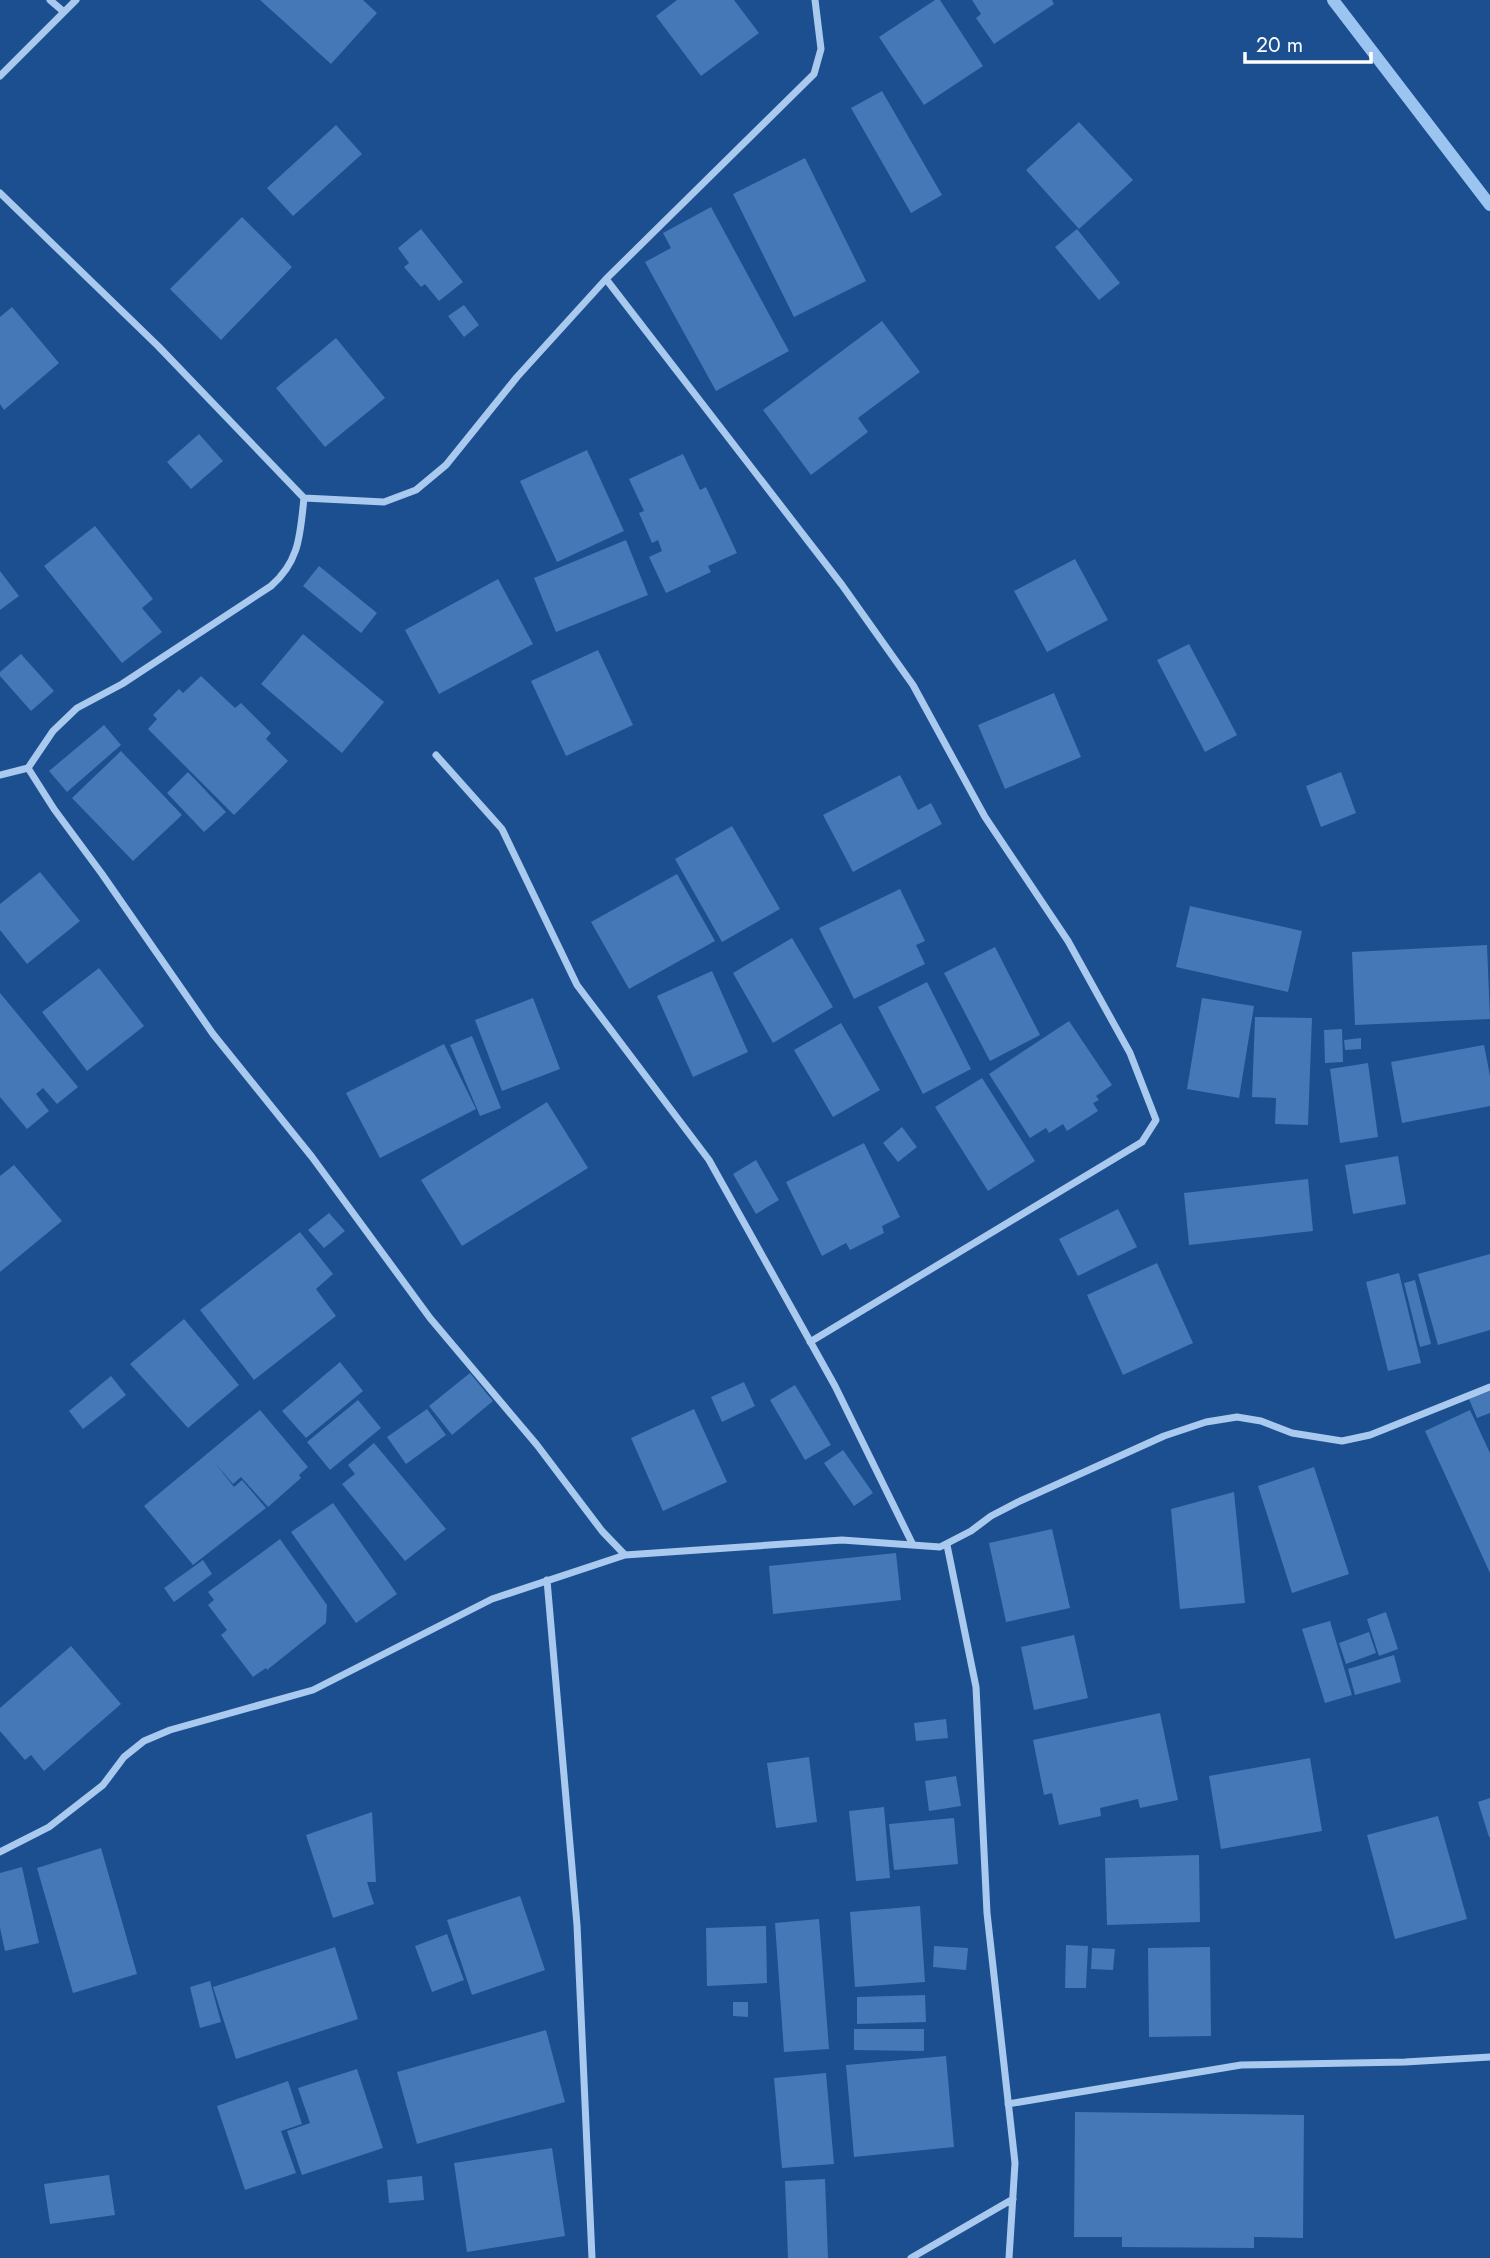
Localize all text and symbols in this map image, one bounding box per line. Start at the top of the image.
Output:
scale bar [1245,21,1371,65]
text: 20 m [1256,30,1303,60]

